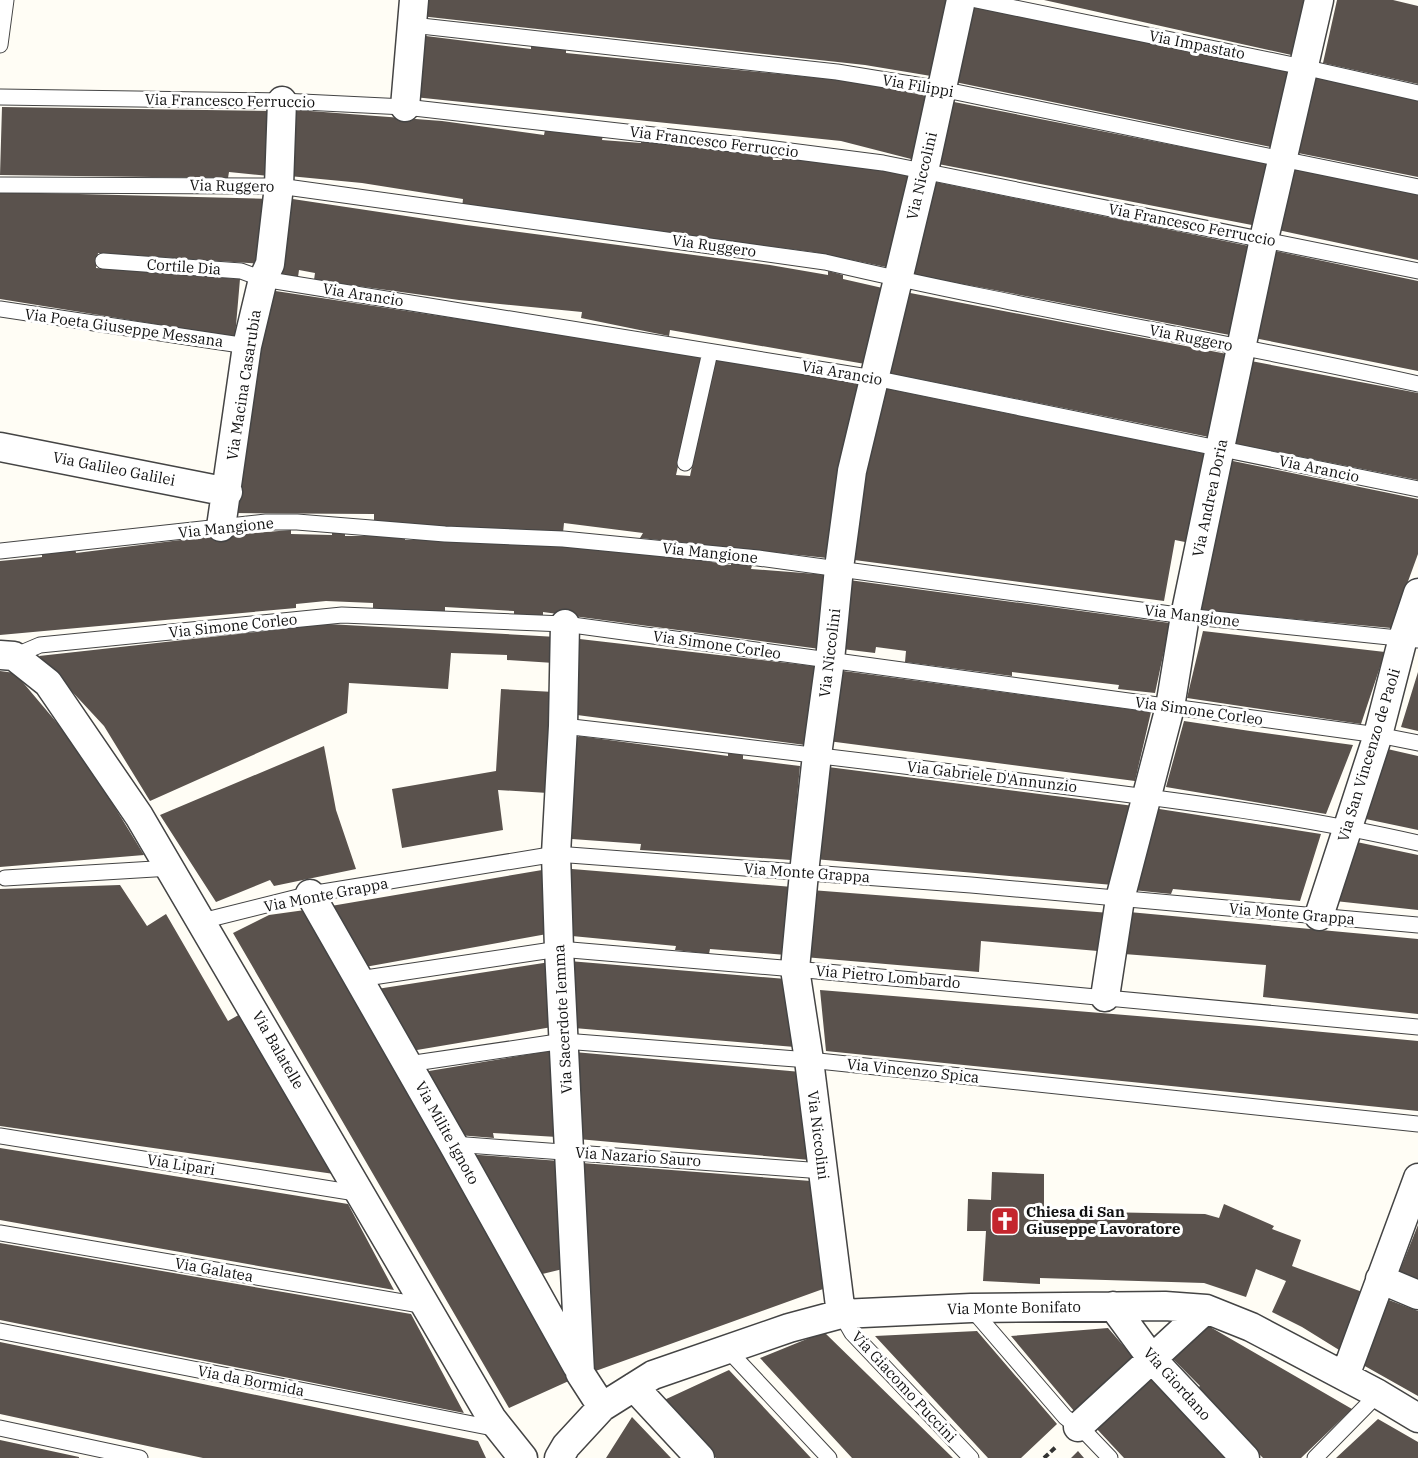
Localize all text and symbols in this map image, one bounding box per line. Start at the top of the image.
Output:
street label: Via Impastato [1147,26,1247,63]
street label: Via Filippi [881,70,956,101]
street label: Via Francesco Ferruccio [145,90,315,111]
street label: Via Francesco Ferruccio [628,122,800,161]
street label: Via Niccolini [902,130,941,222]
street label: Via Ruggero [189,175,275,196]
street label: Via Francesco Ferruccio [1107,199,1277,250]
street label: Via Ruggero [671,230,757,261]
street label: Cortile Dia [146,254,222,279]
street label: Via Arancio [321,279,405,310]
street label: Via Poeta Giuseppe Messana [23,304,225,351]
street label: Via Macina Casarubia [222,308,265,462]
street label: Via Ruggero [1148,320,1234,355]
street label: Via Arancio [800,356,884,389]
street label: Via Andrea Doria [1188,437,1231,559]
street label: Via Galileo Galilei [51,447,177,490]
street label: Via Arancio [1277,451,1361,486]
street label: Via Mangione [177,513,275,542]
street label: Via Mangione [661,538,759,567]
street label: Via Mangione [1143,600,1241,631]
street label: Via Niccolini [815,607,844,699]
street label: Via Simone Corleo [168,609,298,642]
street label: Via Simone Corleo [652,626,782,663]
street label: Via San Vincenzo de Paoli [1333,666,1404,844]
street label: Via Simone Corleo [1134,692,1264,729]
street label: Via Gabriele D'Annunzio [906,757,1078,796]
street label: Via Monte Grappa [743,859,871,886]
street label: Via Monte Grappa [262,873,390,916]
street label: Via Monte Grappa [1228,899,1356,928]
street label: Via Sacerdote Iemma [549,944,576,1094]
street label: Via Pietro Lombardo [815,961,961,992]
street label: Via Balatelle [248,1007,308,1092]
street label: Via Vincenzo Spica [846,1054,980,1087]
street label: Via Milite Ignoto [411,1078,484,1188]
street label: Via Niccolini [804,1089,833,1181]
street label: Via Nazario Sauro [574,1143,702,1170]
street label: Via Lipari [146,1150,217,1179]
place label: Chiesa di San Giuseppe Lavoratore [1026,1202,1180,1238]
church icon: Chiesa di San Giuseppe Lavoratore [989,1205,1021,1237]
street label: Via Galatea [173,1253,255,1286]
street label: Via Monte Bonifato [947,1297,1081,1318]
street label: Via Giacomo Puccini [848,1327,961,1446]
street label: Via Giordano [1140,1343,1215,1424]
street label: Via da Bormida [196,1361,306,1400]

